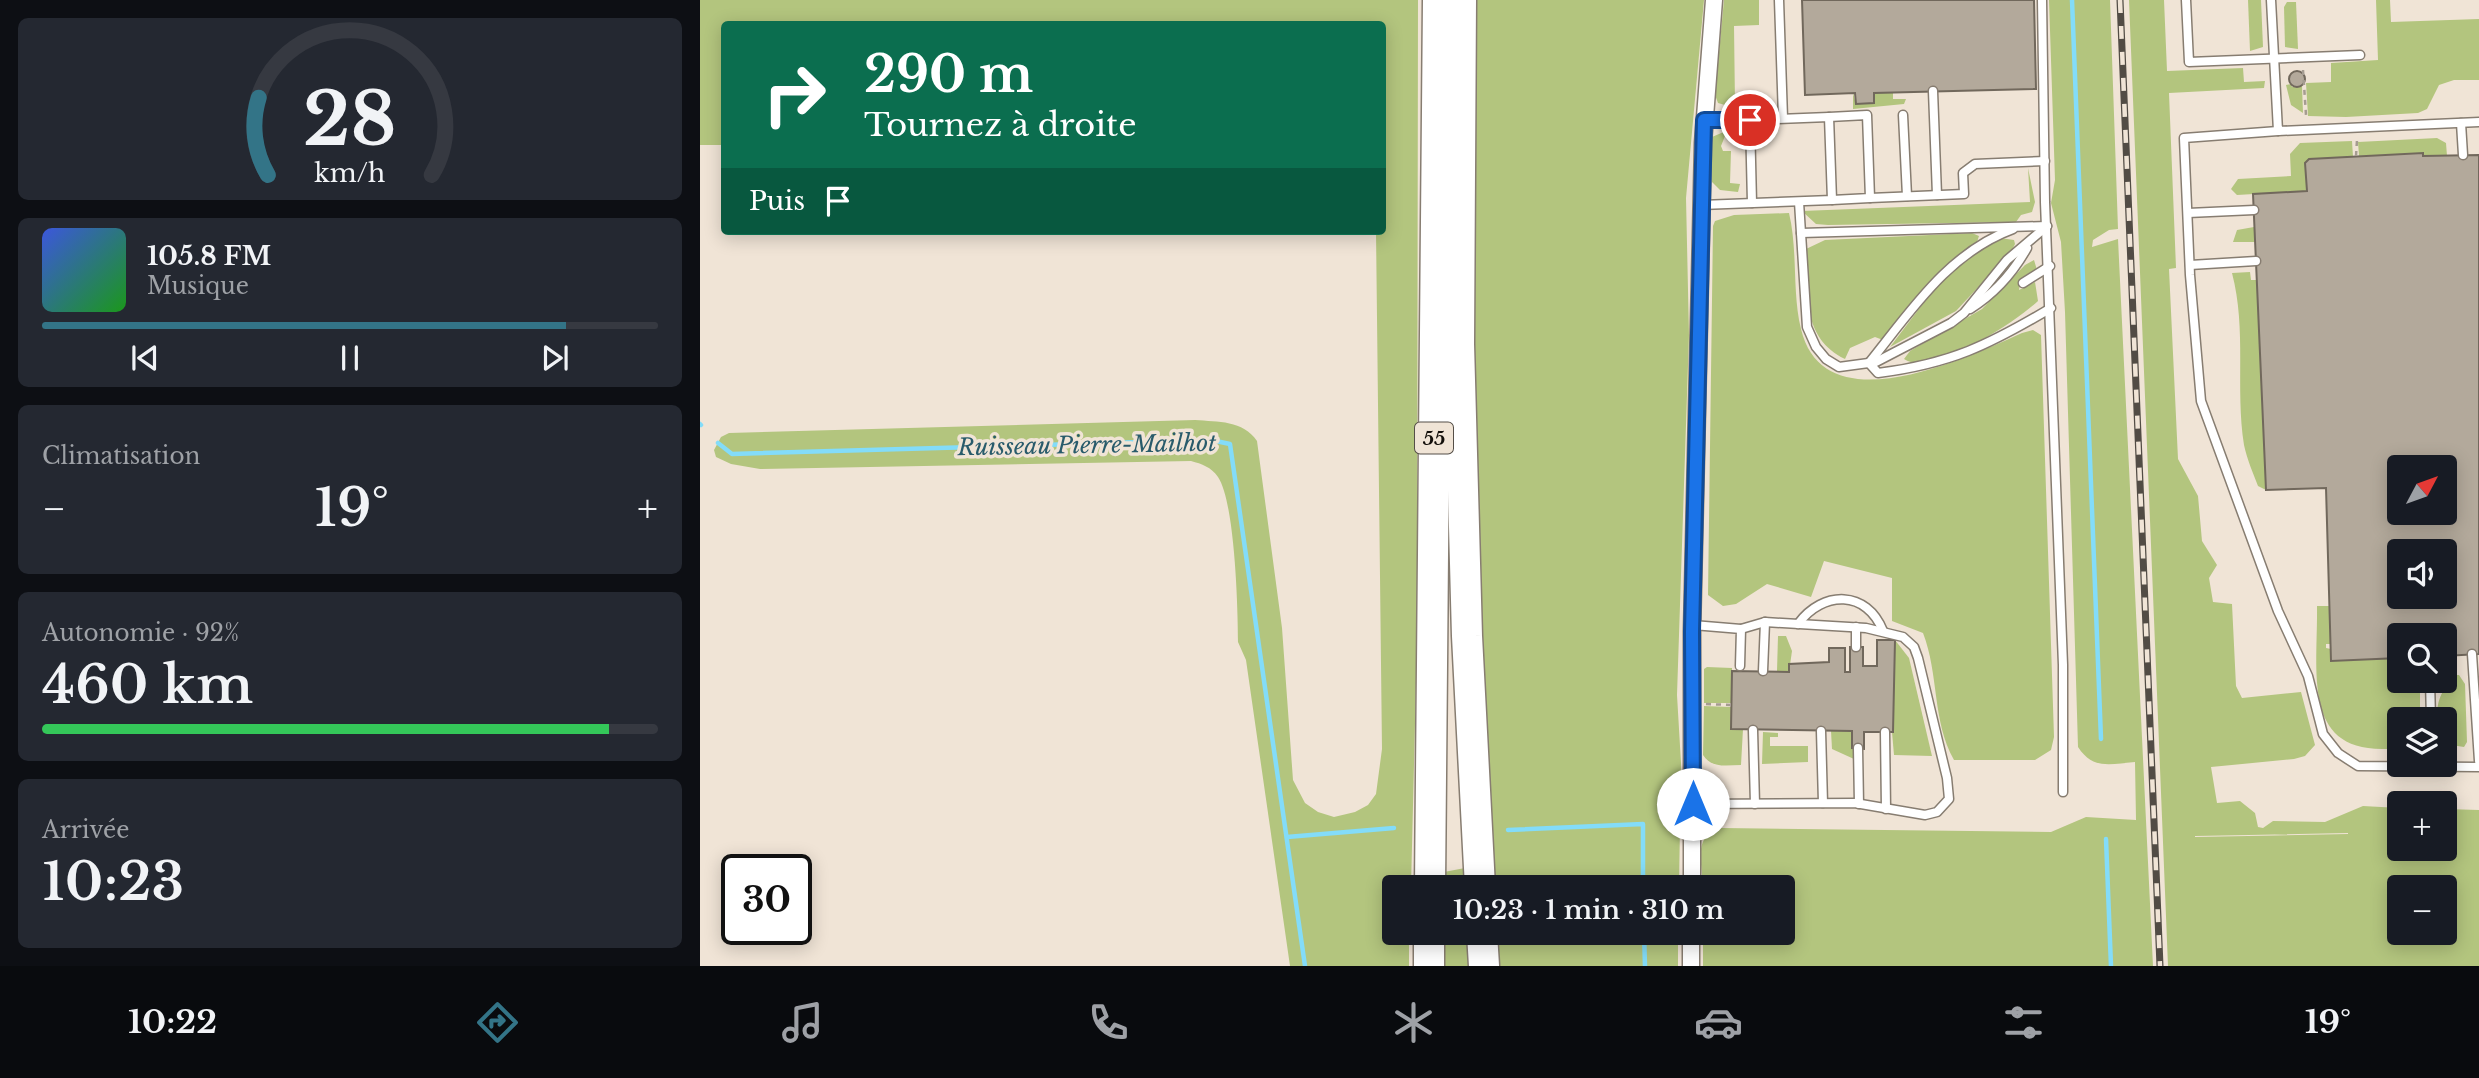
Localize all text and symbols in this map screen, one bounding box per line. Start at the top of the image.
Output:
text: 290 m [864,44,1033,105]
icon: right [749,49,840,140]
text: 28 [303,74,397,165]
pin [1720,90,1780,150]
icon: arrive [1731,101,1769,139]
text: Tournez à droite [864,105,1137,145]
text: km/h [315,158,385,189]
icon: arrive [819,182,857,220]
text: Puis [749,185,805,217]
text: 105.8 FM [147,240,271,272]
text: Musique [147,272,249,300]
icon: previous [126,339,164,377]
icon: pause [331,339,369,377]
icon: next [536,339,574,377]
road number: 55 [1415,422,1453,453]
water label: Ruisseau Pierre-Mailhot [956,429,1217,461]
text: Climatisation [42,442,200,470]
north arrow [2387,455,2457,525]
map controls [2387,455,2457,945]
text: 19° [314,476,389,540]
text: − [42,485,66,532]
text: + [637,485,658,532]
button: sound [2387,539,2457,609]
text: Autonomie · 92% [42,619,239,647]
button: search [2387,623,2457,693]
text: 460 km [42,653,253,717]
button: layers [2387,707,2457,777]
position arrow [1656,767,1730,841]
button: + [2387,791,2457,861]
text: Arrivée [42,816,129,844]
text: 10:23 [42,850,184,914]
speed limit sign: 30 [721,854,812,945]
button: − [2387,875,2457,945]
text: 10:23 · 1 min · 310 m [1453,894,1724,926]
icon: directions [473,998,522,1047]
icon: music [778,998,827,1047]
icon: phone [1084,998,1133,1047]
icon: climate [1389,998,1438,1047]
icon: car [1694,998,1743,1047]
icon: filters [1999,998,2048,1047]
text: 10:22 [128,1002,217,1042]
text: 19° [2305,1002,2351,1042]

